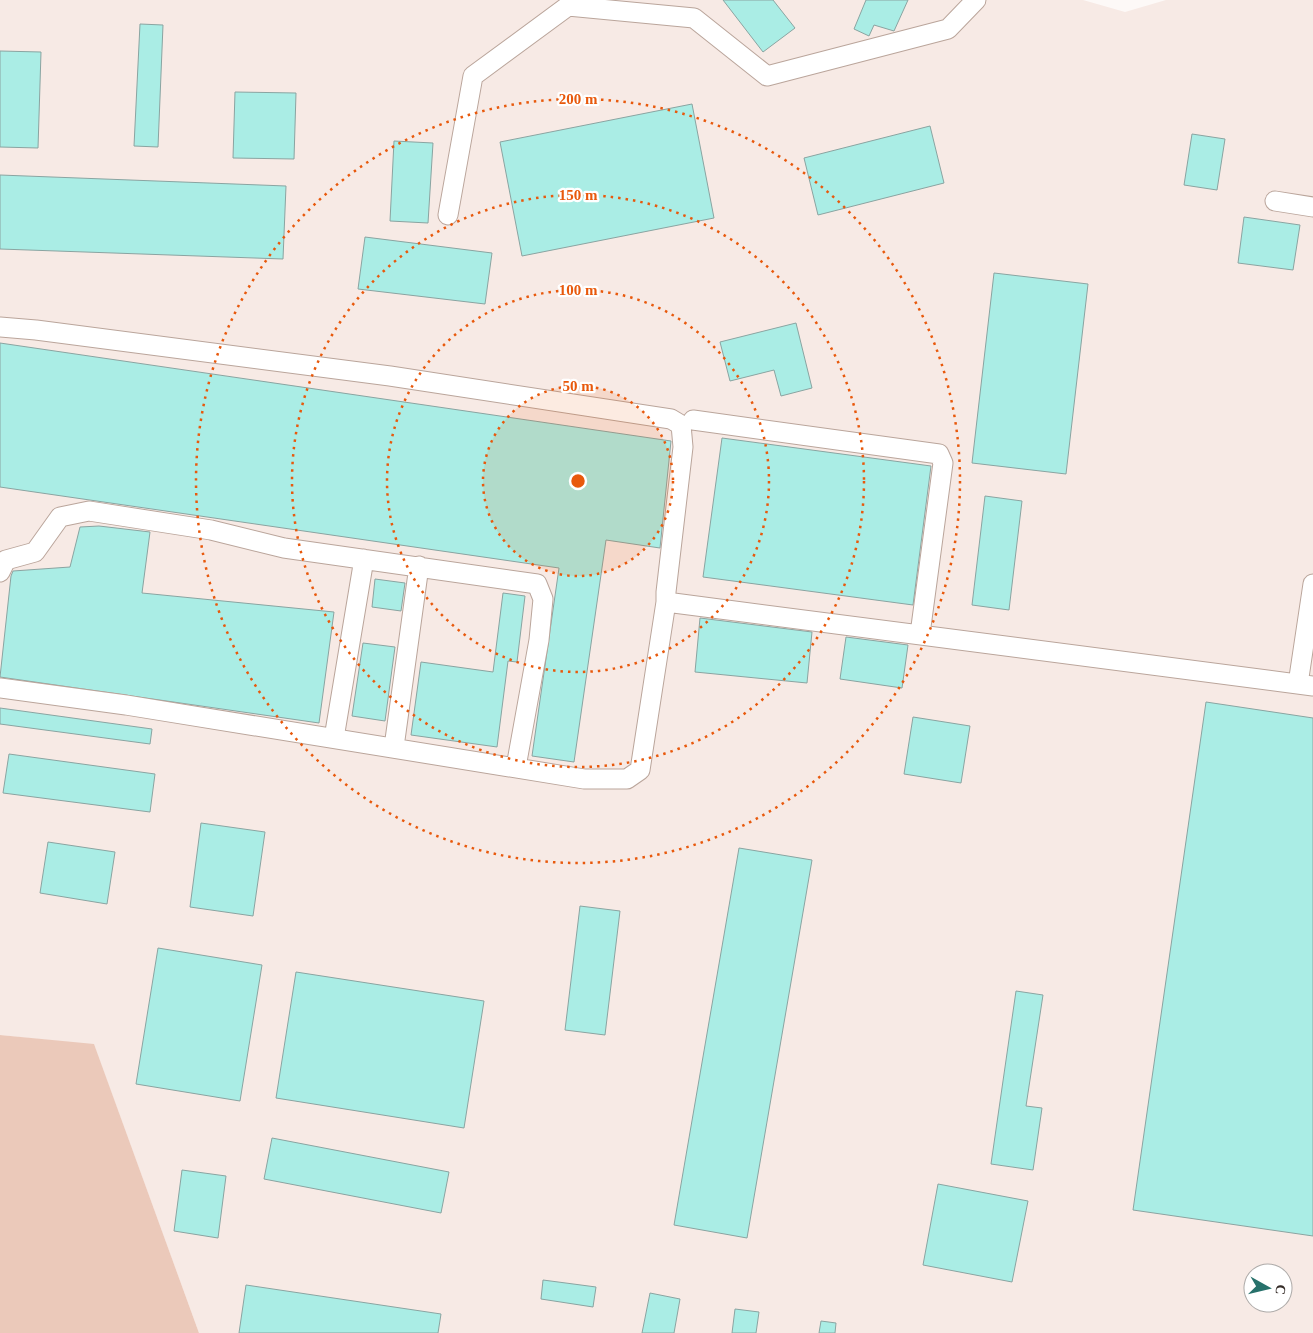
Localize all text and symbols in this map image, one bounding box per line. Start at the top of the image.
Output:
text: 200 m [559,91,598,107]
text: 150 m [559,187,598,203]
text: 100 m [559,282,598,298]
text: 50 m [562,378,594,394]
centre of rings [569,472,587,490]
north arrow [1243,1263,1293,1313]
text: С [1272,1284,1289,1296]

